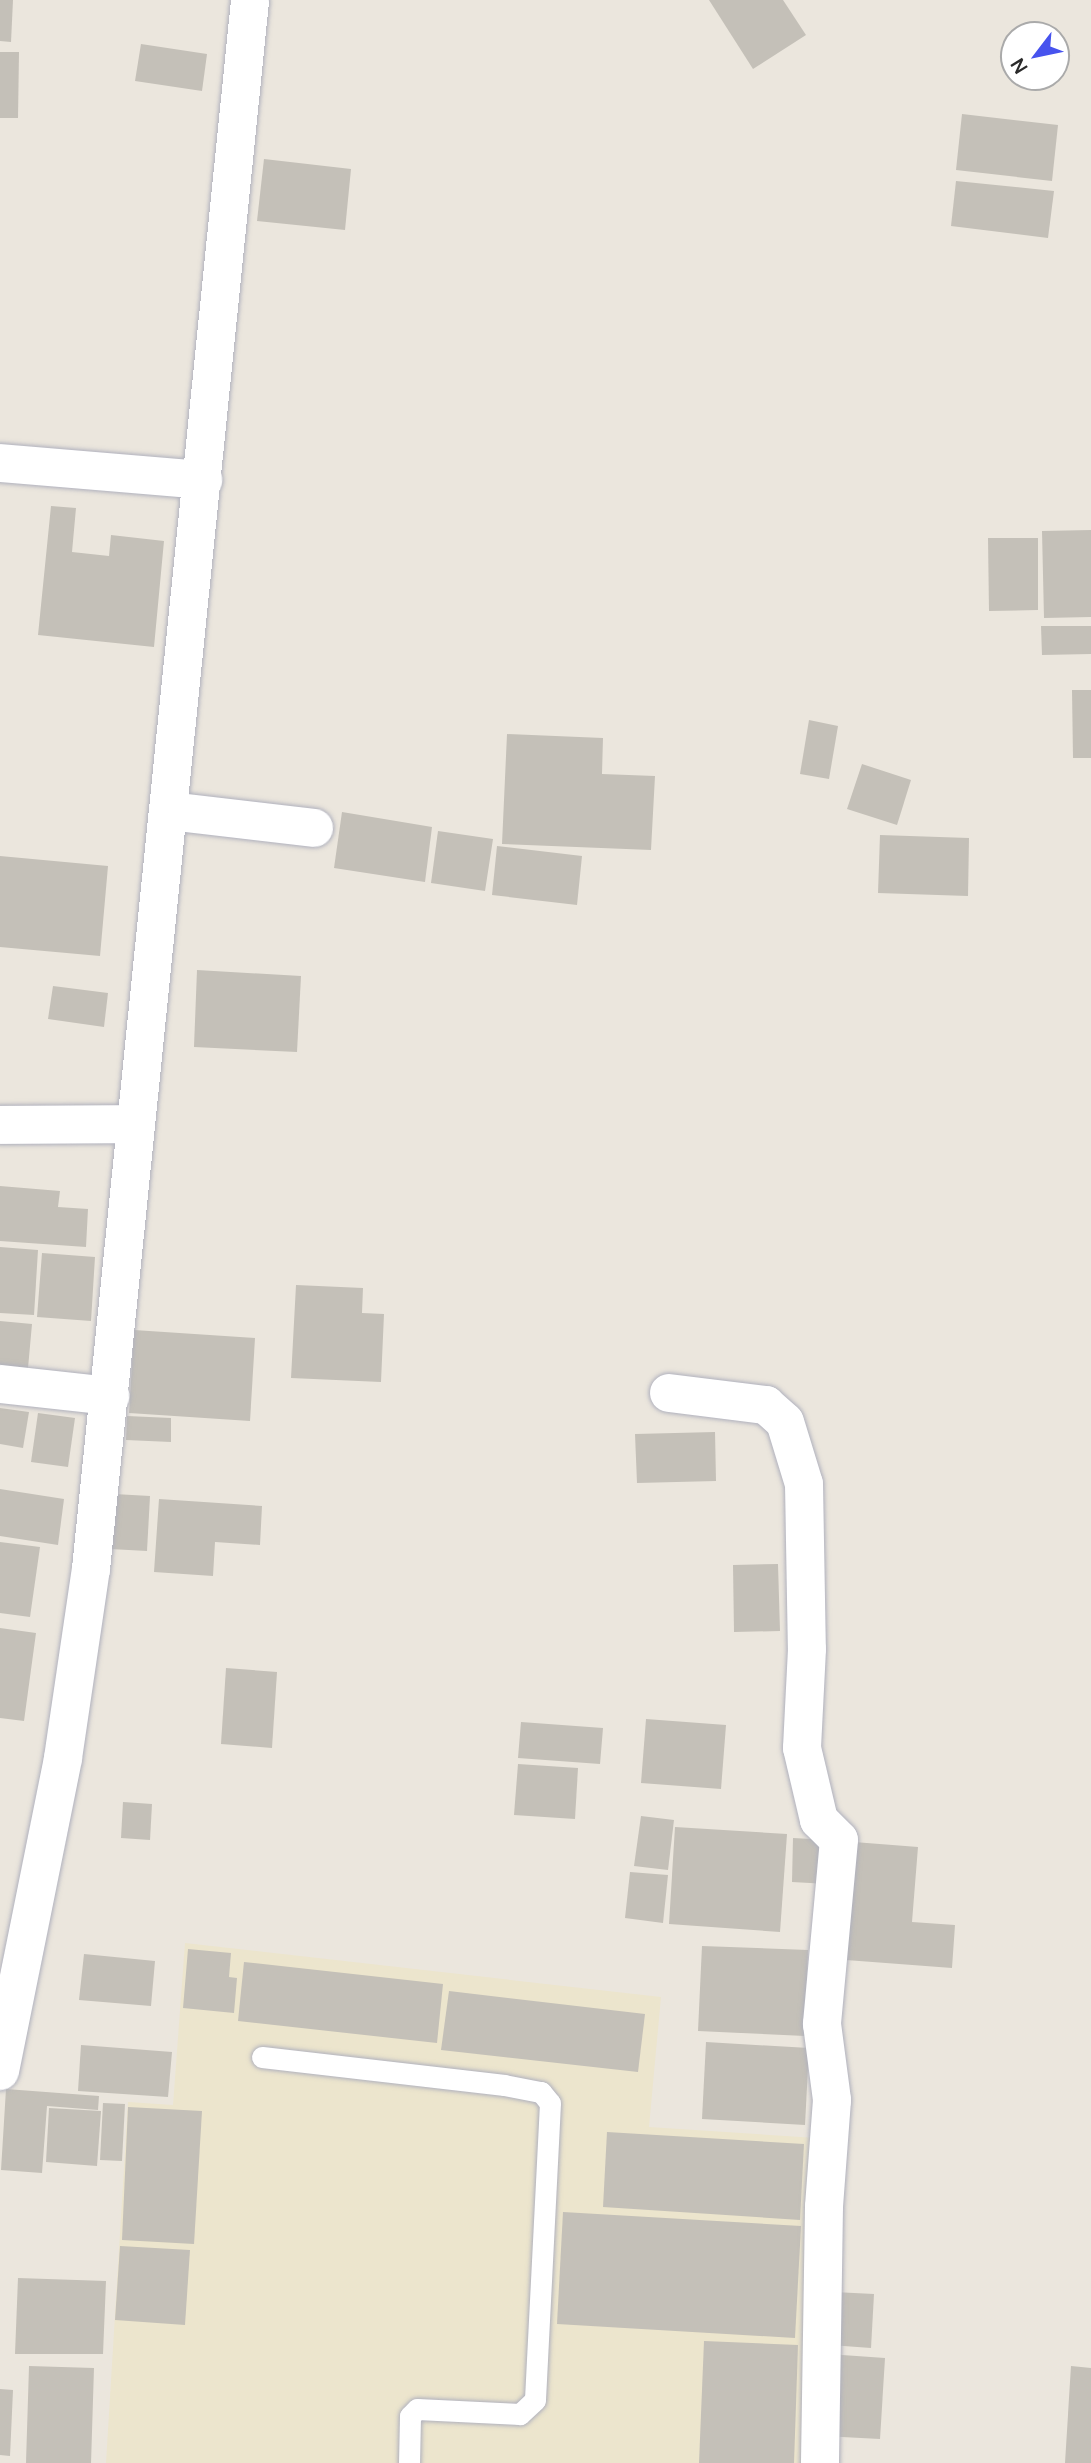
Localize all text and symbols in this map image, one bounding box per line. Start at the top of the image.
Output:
north arrow [1000,21,1070,91]
text: N [1004,53,1034,79]

